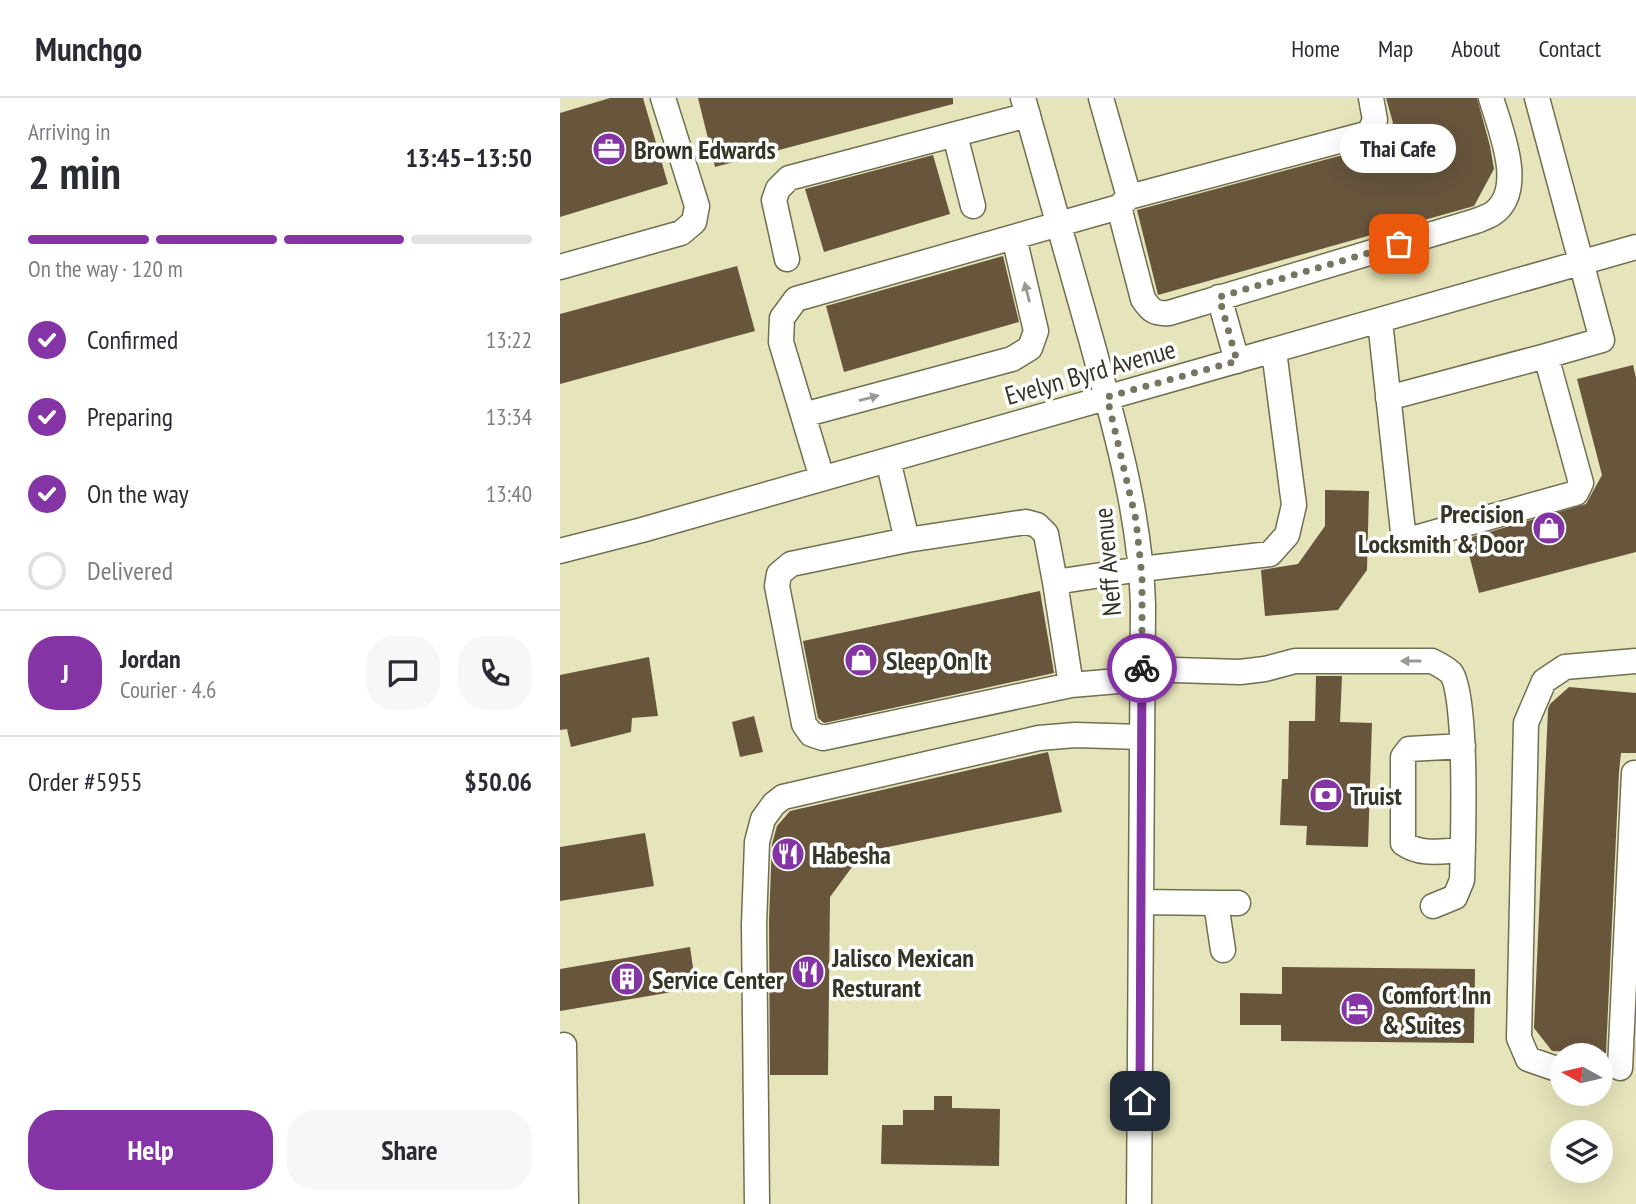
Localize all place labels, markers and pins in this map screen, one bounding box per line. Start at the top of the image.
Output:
callout: Thai Cafe [1341,125,1457,174]
office icon: Brown Edwards [590,130,628,168]
place label: Brown Edwards [634,133,776,166]
pin [1369,214,1429,274]
place label: Precision Locksmith & Door [1358,497,1524,560]
shop icon: Precision Locksmith & Door [1530,509,1568,547]
shop icon: Sleep On It [842,641,880,679]
place label: Sleep On It [886,644,988,677]
bank icon: Truist [1307,776,1345,814]
place label: Truist [1350,779,1402,812]
restaurant icon: Habesha [769,835,807,873]
place label: Habesha [812,838,891,871]
place label: Jalisco Mexican Resturant [831,941,974,1004]
restaurant icon: Jalisco Mexican Resturant [789,953,827,991]
building icon: Service Center [608,960,646,998]
place label: Service Center [652,963,784,996]
place label: Comfort Inn & Suites [1382,978,1491,1041]
hotel icon: Comfort Inn & Suites [1338,990,1376,1028]
pin [1110,1071,1170,1131]

